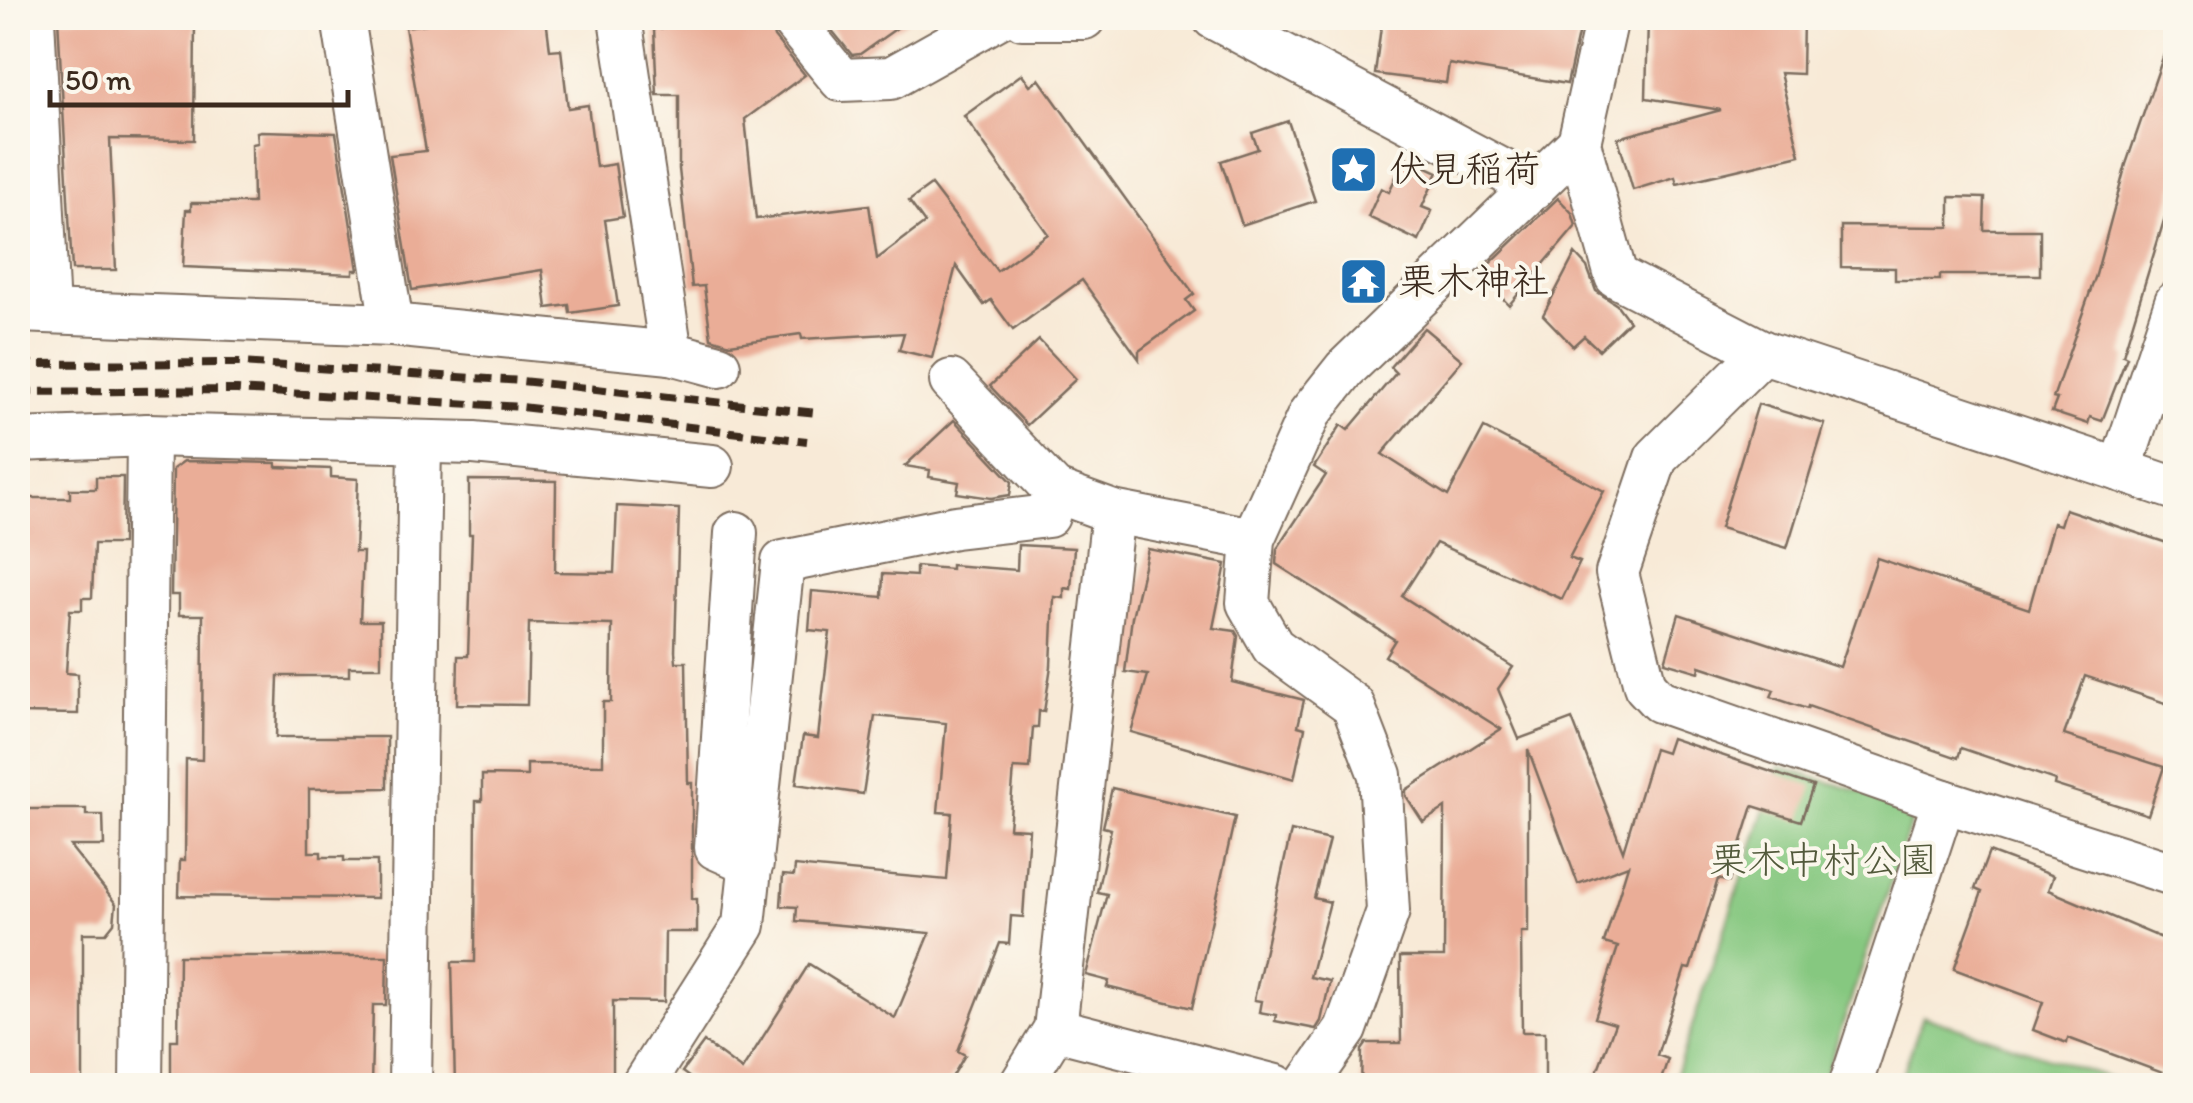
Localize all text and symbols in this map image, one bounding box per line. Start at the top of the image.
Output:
scale bar [50,45,348,107]
text: 50 m [65,61,131,98]
place icon: 伏見稲荷 [1328,143,1380,195]
place label: 伏見稲荷 [1389,146,1541,192]
temple icon: 栗木神社 [1337,255,1389,307]
place label: 栗木神社 [1398,258,1550,304]
park label: 栗木中村公園 [1709,837,1937,883]

